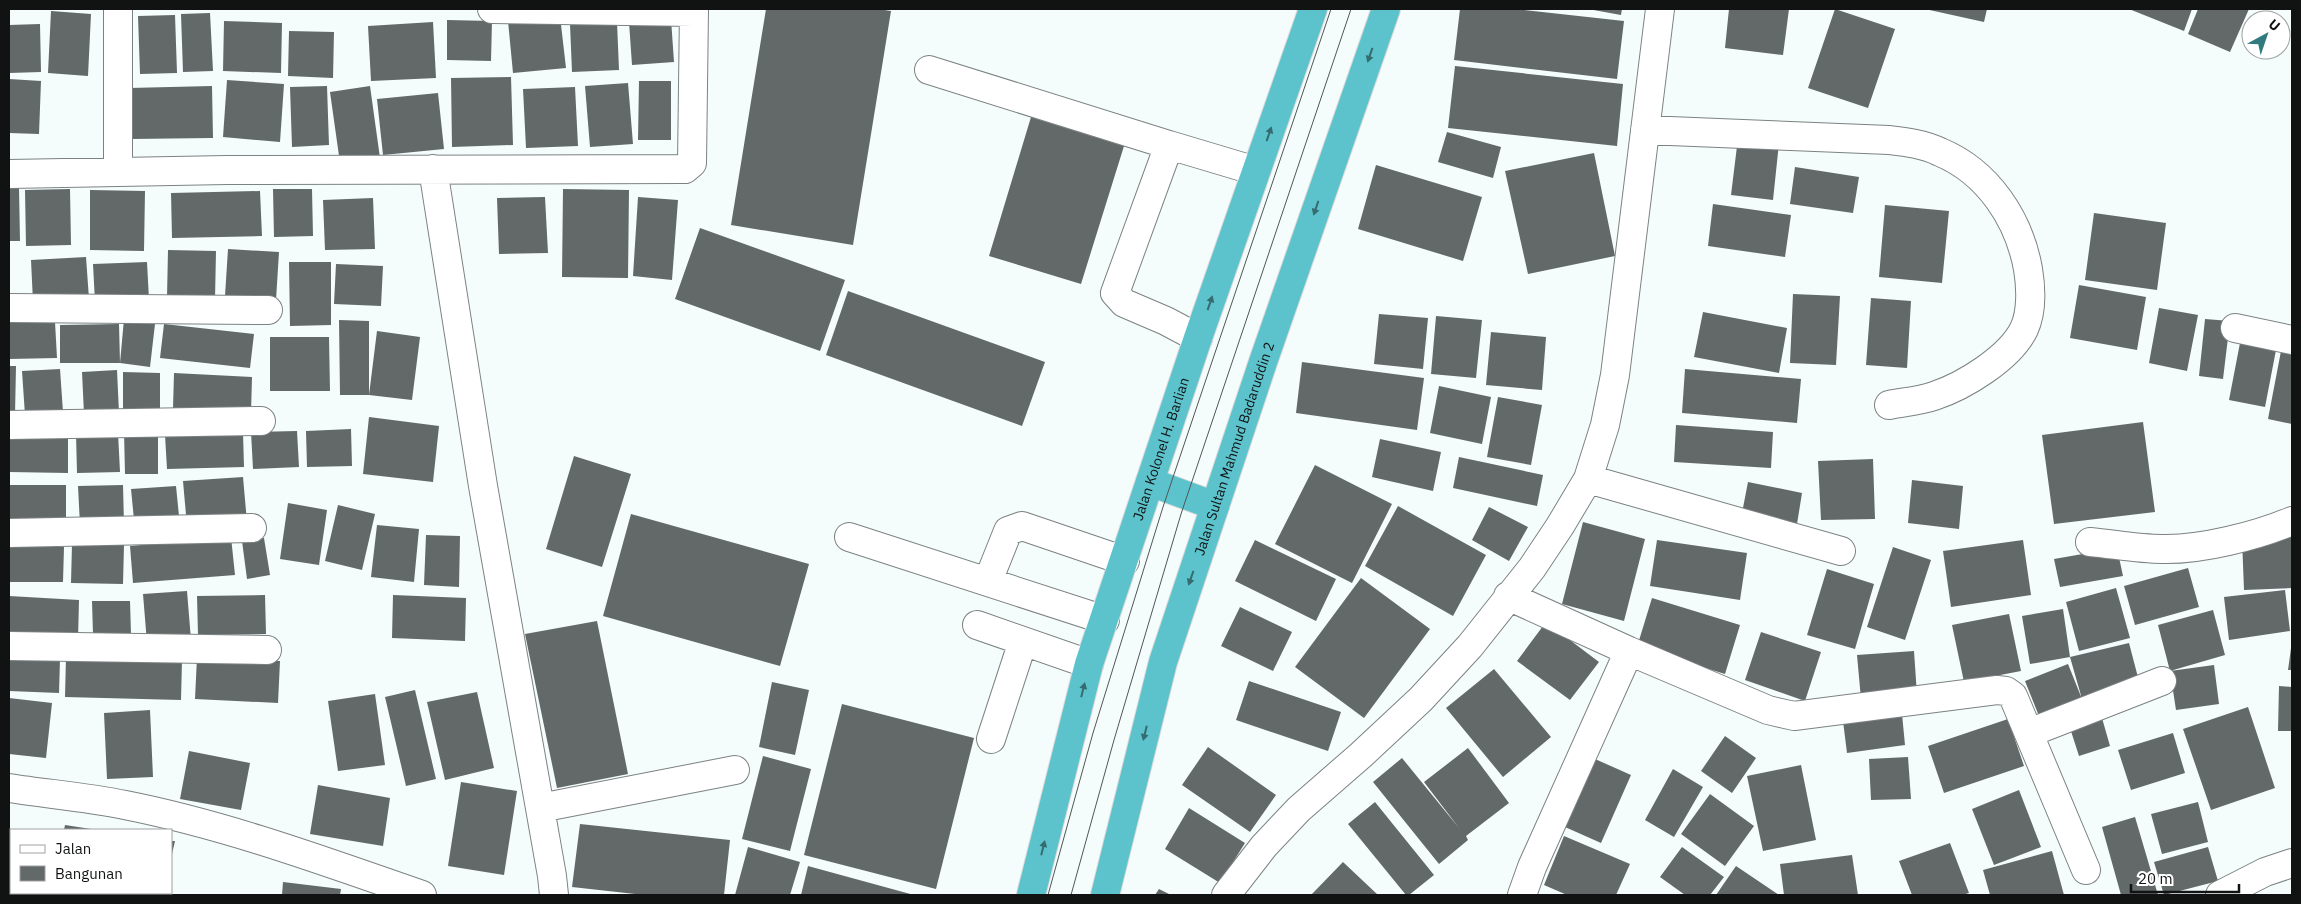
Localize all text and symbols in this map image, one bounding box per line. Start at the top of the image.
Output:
north arrow [2241,10,2291,60]
text: U [2265,15,2284,35]
one-way arrow [1365,48,1373,63]
one-way arrow [1266,126,1273,141]
one-way arrow [1312,201,1320,216]
one-way arrow [1207,296,1214,311]
street label: Jalan Sultan Mahmud Badaruddin 2 [1190,340,1278,558]
street label: Jalan Kolonel H. Barlian [1129,375,1193,523]
one-way arrow [1187,570,1195,585]
one-way arrow [1079,683,1087,698]
one-way arrow [1141,726,1149,741]
legend [10,829,172,894]
text: Jalan [55,839,91,858]
one-way arrow [1039,840,1047,856]
scale bar [2131,862,2238,894]
text: Bangunan [55,864,123,883]
text: 20 m [2138,869,2173,888]

